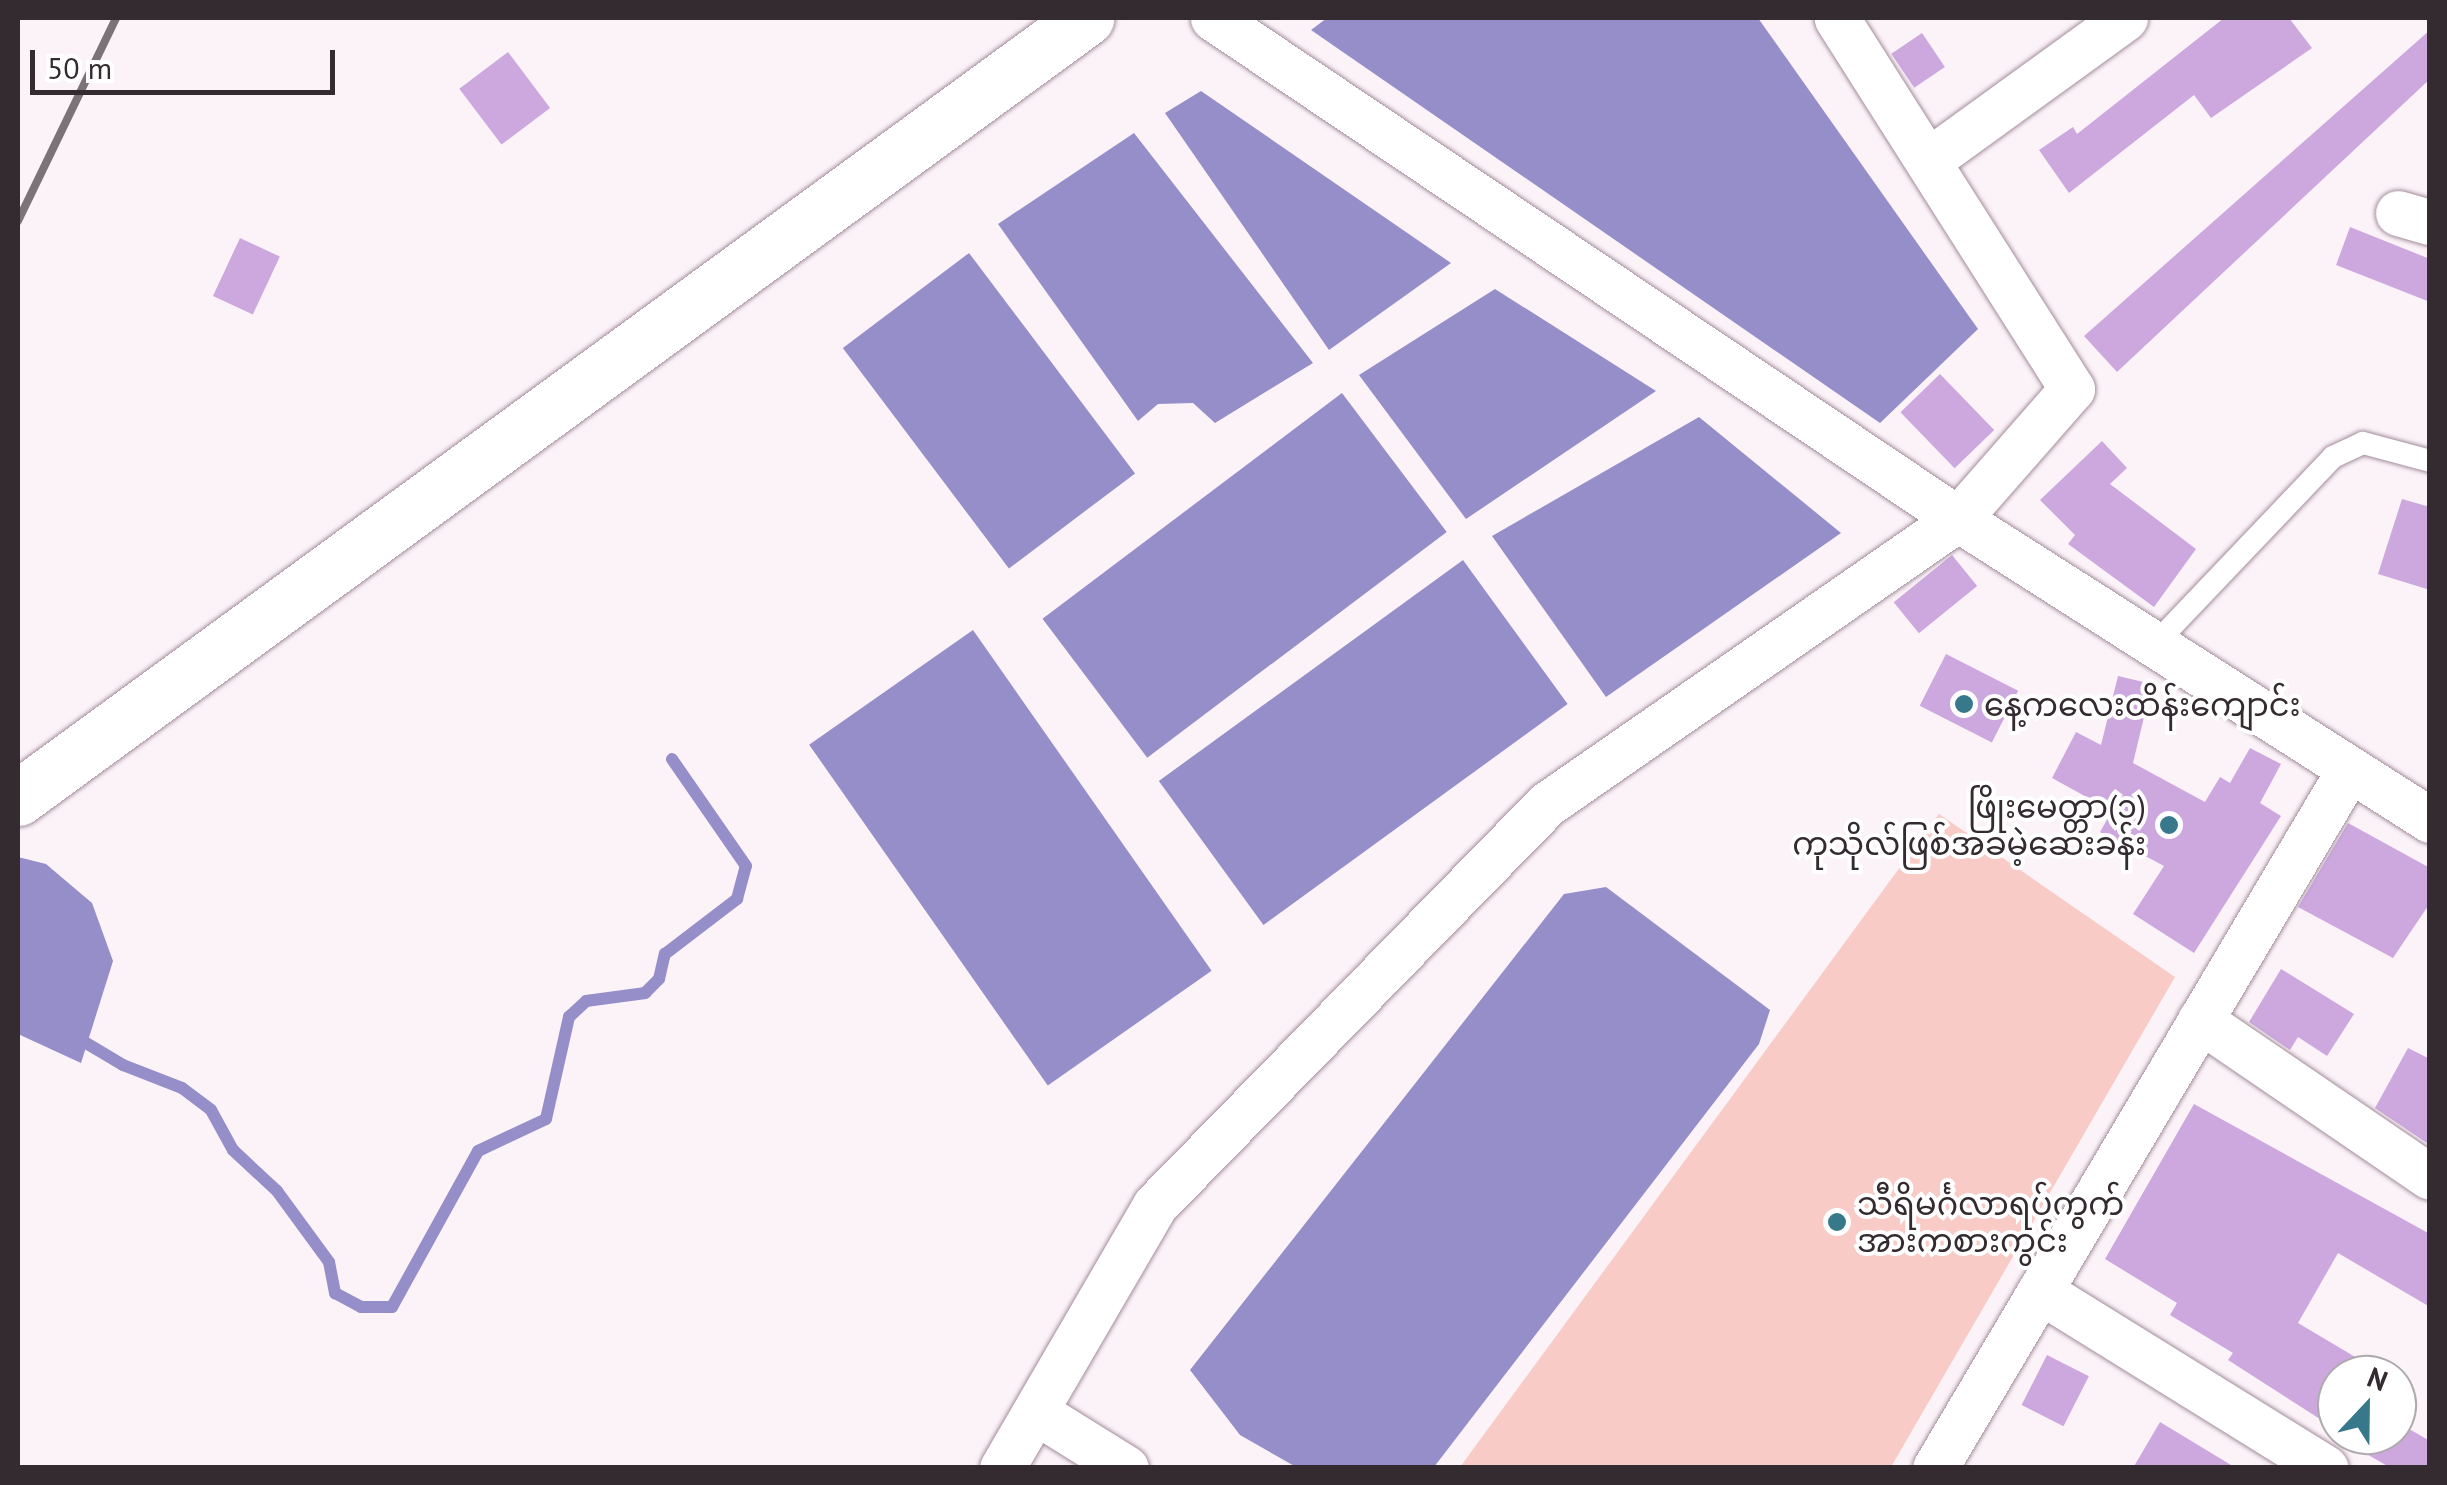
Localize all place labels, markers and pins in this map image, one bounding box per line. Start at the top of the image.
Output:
place label: နေ့ကလေးထိန်းကျောင်း [1984,685,2301,723]
marker: နေ့ကလေးထိန်းကျောင်း [1953,693,1975,715]
place label: ဖြိုးမေတ္တာ(၁) ကုသိုလ်ဖြစ်အခမဲ့ဆေးခန်း [1792,788,2146,863]
marker: ဖြိုးမေတ္တာ(၁) ကုသိုလ်ဖြစ်အခမဲ့ဆေးခန်း [2156,812,2182,838]
place label: သီရိမင်္ဂလာရပ်ကွက် အားကစားကွင်း [1857,1185,2124,1260]
marker: သီရိမင်္ဂလာရပ်ကွက် အားကစားကွင်း [1826,1211,1848,1233]

